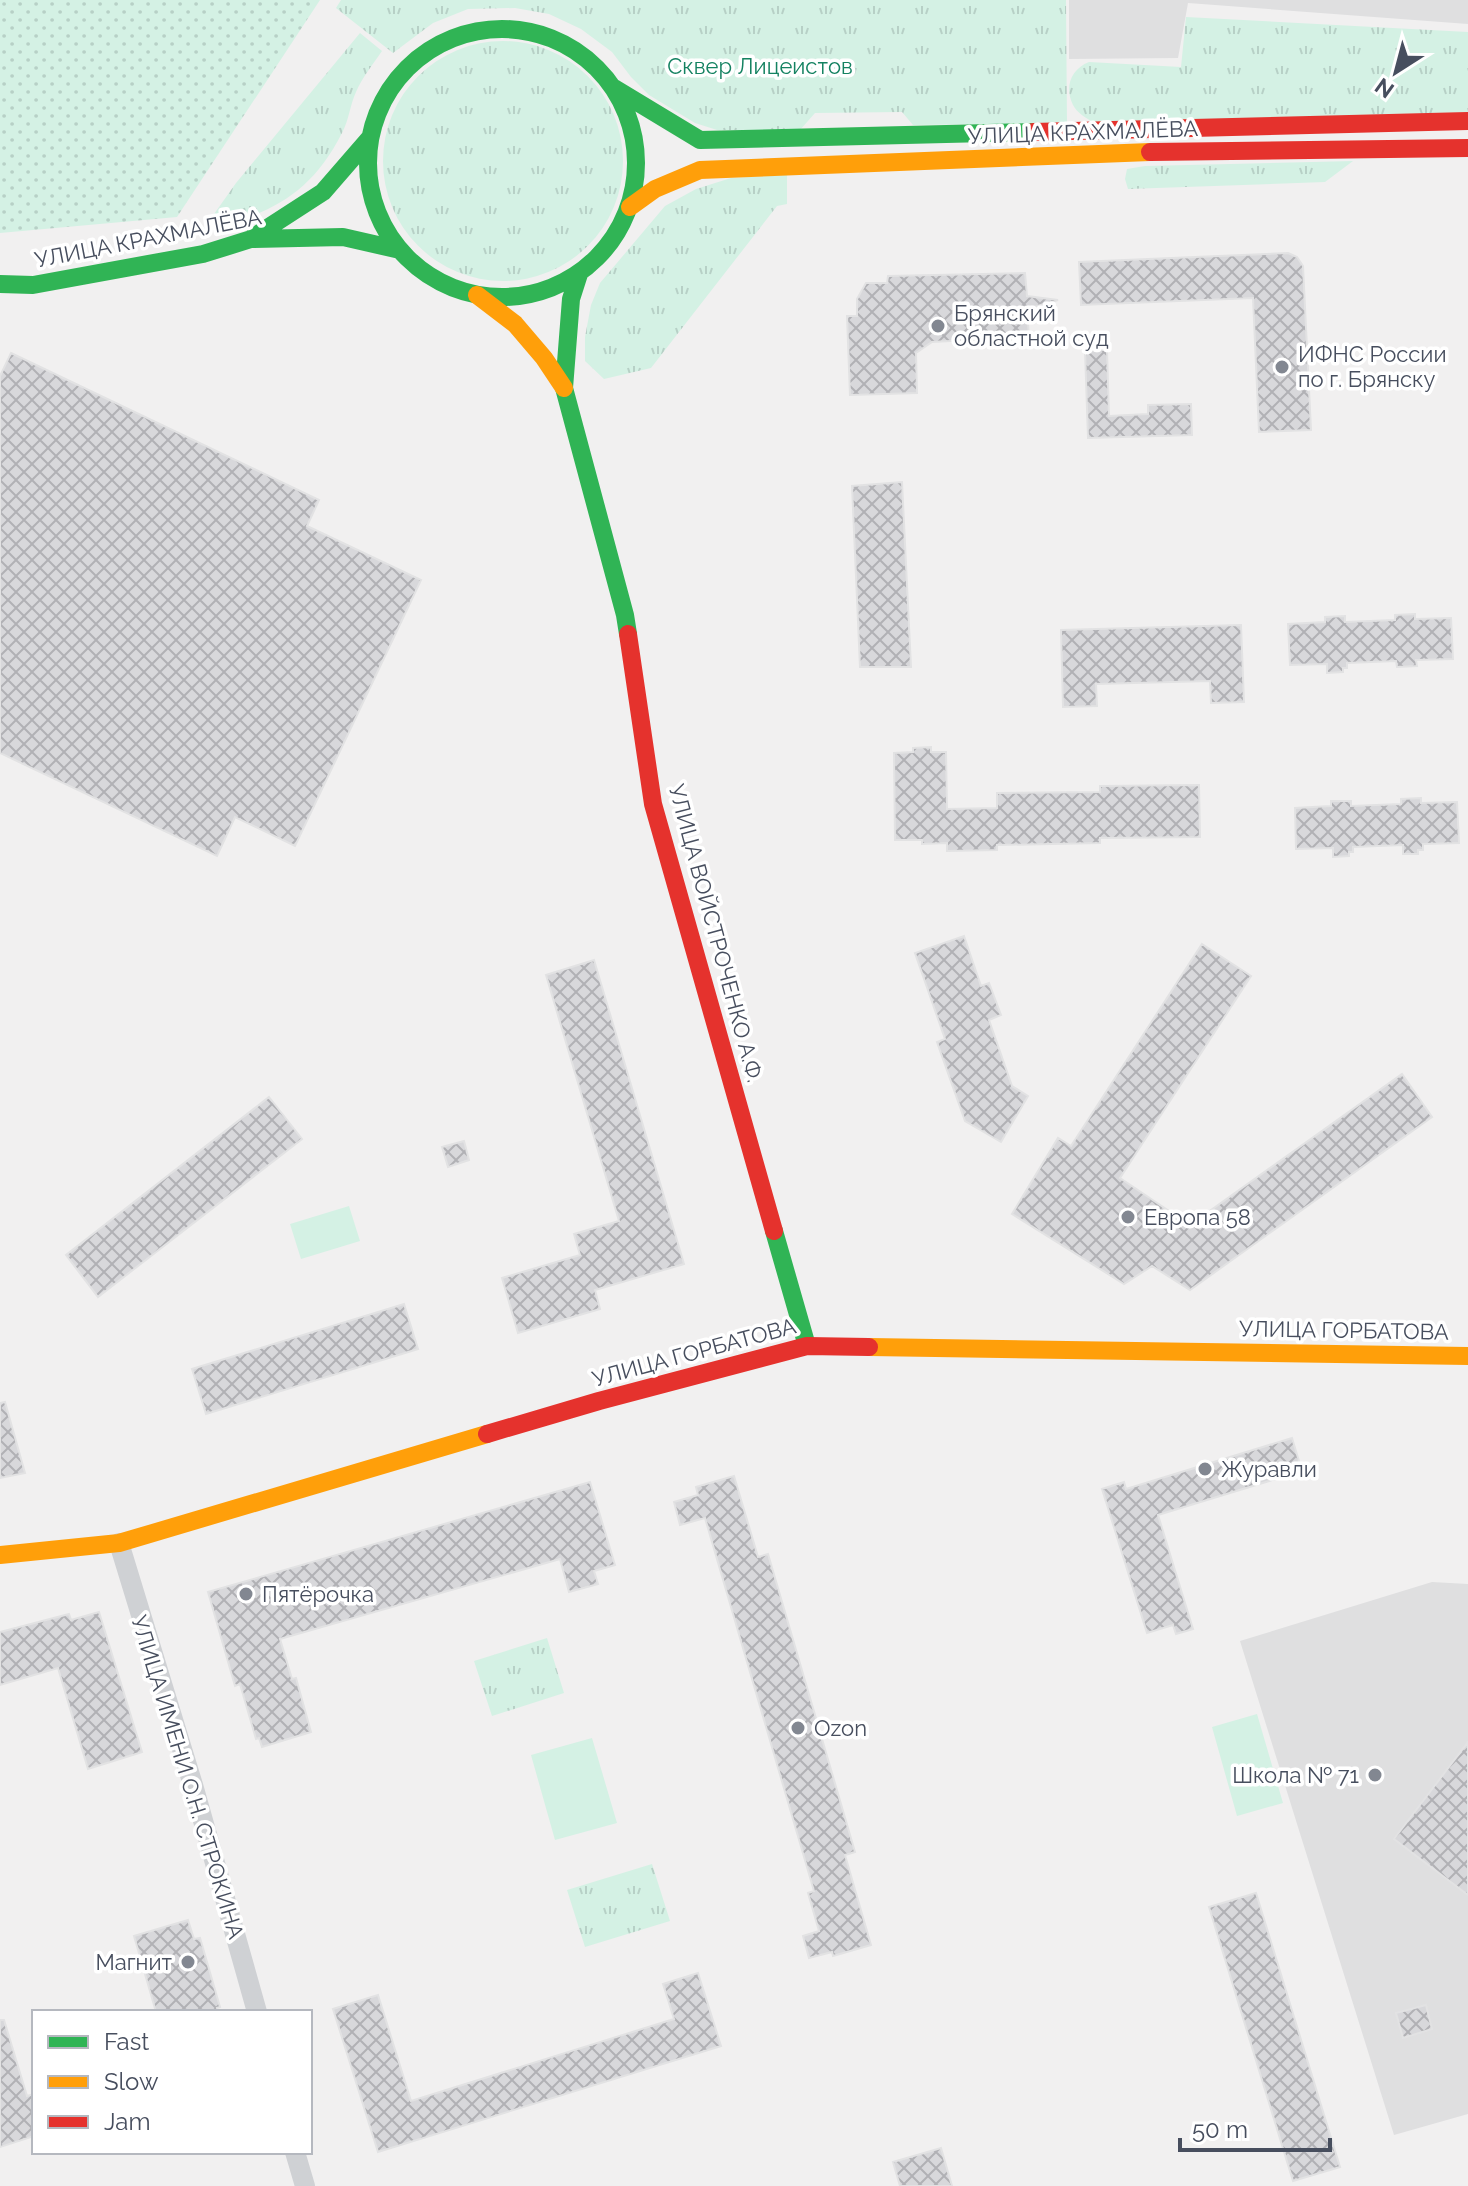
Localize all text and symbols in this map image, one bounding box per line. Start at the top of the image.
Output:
north arrow [1356,32,1436,112]
park label: Сквер Лицеистов [667,53,853,79]
text: N [1370,73,1399,104]
street label: УЛИЦА КРАХМАЛЁВА [967,115,1199,149]
street label: УЛИЦА КРАХМАЛЁВА [32,203,264,273]
place label: Брянский областной суд [954,300,1109,351]
marker: Брянский областной суд [929,317,947,335]
place label: ИФНС России по г. Брянску [1298,341,1446,392]
marker: ИФНС России по г. Брянску [1273,358,1291,376]
street label: УЛИЦА ВОЙСТРОЧЕНКО А.Ф. [664,781,768,1085]
place label: Европа 58 [1144,1204,1251,1230]
marker: Европа 58 [1119,1208,1137,1226]
street label: УЛИЦА ГОРБАТОВА [589,1312,799,1392]
street label: УЛИЦА ГОРБАТОВА [1239,1315,1449,1345]
place label: Журавли [1221,1456,1317,1482]
marker: Журавли [1196,1460,1214,1478]
place label: Пятёрочка [262,1581,374,1607]
marker: Пятёрочка [237,1585,255,1603]
street label: УЛИЦА ИМЕНИ О.Н. СТРОКИНА [126,1612,250,1942]
place label: Ozon [814,1715,867,1741]
marker: Ozon [789,1719,807,1737]
place label: Школа № 71 [1232,1762,1359,1788]
marker: Школа № 71 [1366,1766,1384,1784]
place label: Магнит [96,1949,172,1975]
marker: Магнит [179,1953,197,1971]
legend [32,2010,312,2154]
text: Fast [104,2027,149,2056]
text: Slow [104,2067,159,2096]
scale bar [1180,2102,1330,2152]
text: Jam [104,2107,150,2136]
text: 50 m [1192,2115,1248,2144]

